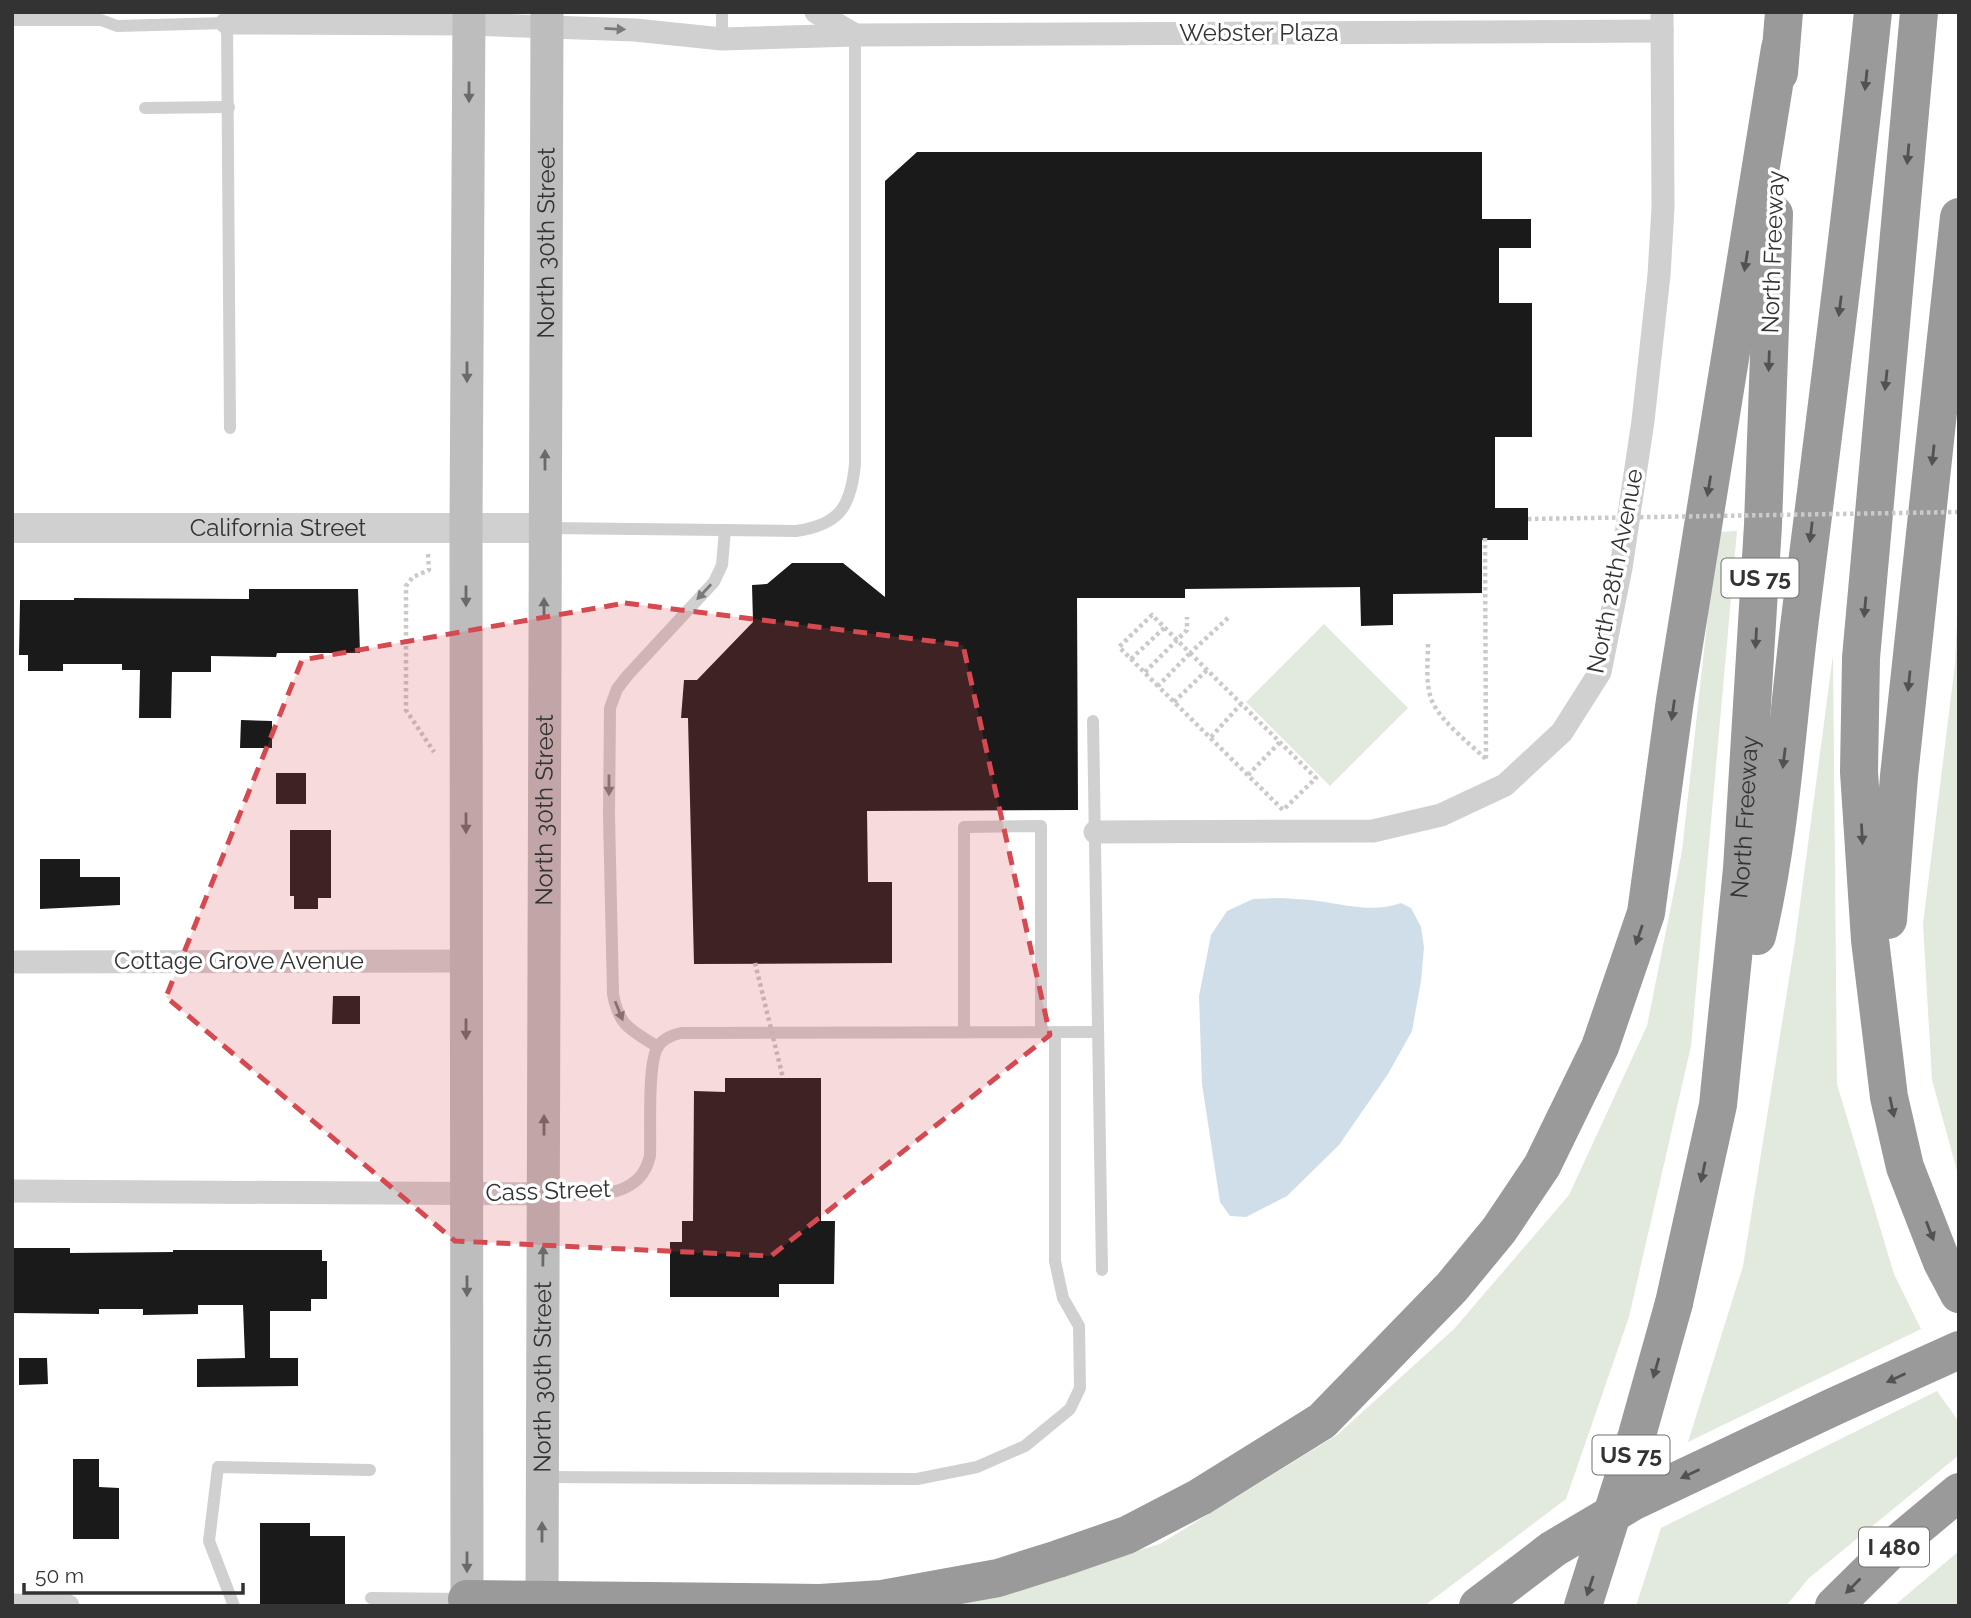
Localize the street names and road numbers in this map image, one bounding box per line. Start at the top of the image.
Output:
street label: Webster Plaza [1179,18,1339,47]
street label: North 30th Street [531,147,561,339]
street label: North Freeway [1755,170,1790,334]
street label: North 28th Avenue [1580,466,1649,676]
street label: California Street [190,513,366,542]
road number: US 75 [1722,558,1798,598]
street label: North 30th Street [529,714,559,906]
street label: North Freeway [1724,735,1764,900]
street label: Cottage Grove Avenue [114,946,364,975]
street label: Cass Street [485,1174,611,1207]
street label: North 30th Street [527,1281,557,1473]
road number: US 75 [1592,1436,1670,1474]
road number: I 480 [1859,1528,1929,1566]

